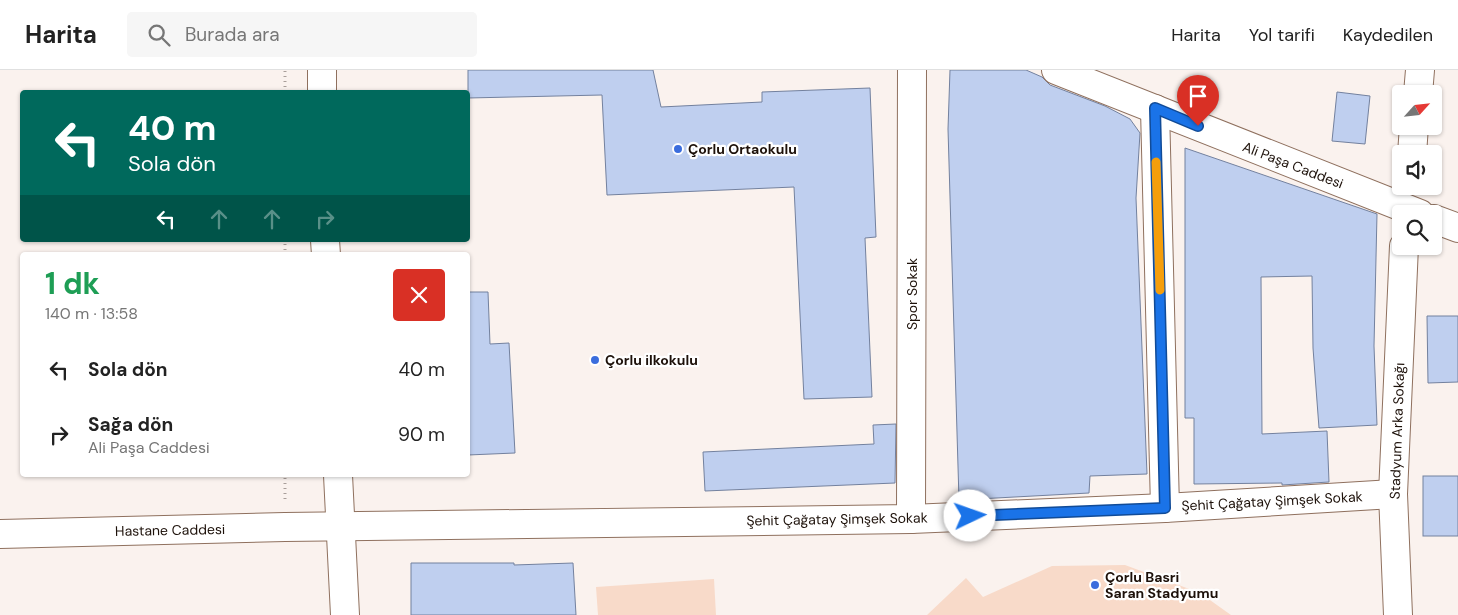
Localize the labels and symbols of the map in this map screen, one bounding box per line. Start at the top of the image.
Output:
pin [1177,75,1219,126]
north arrow [1392,85,1442,135]
street label: Ali Paşa Caddesi [1240,138,1346,192]
place label: Çorlu Ortaokulu [688,140,797,158]
marker: Çorlu Ortaokulu [672,143,684,155]
street label: Spor Sokak [903,258,921,330]
place label: Çorlu ilkokulu [605,351,698,369]
marker: Çorlu ilkokulu [589,354,601,366]
street label: Stadyum Arka Sokağı [1386,362,1408,500]
street label: Şehit Çağatay Şimşek Sokak [1181,487,1363,515]
position arrow [943,489,995,541]
street label: Şehit Çağatay Şimşek Sokak [746,508,928,530]
street label: Hastane Caddesi [115,520,225,540]
place label: Çorlu Basri Saran Stadyumu [1105,568,1218,602]
marker: Çorlu Basri Saran Stadyumu [1089,579,1101,591]

